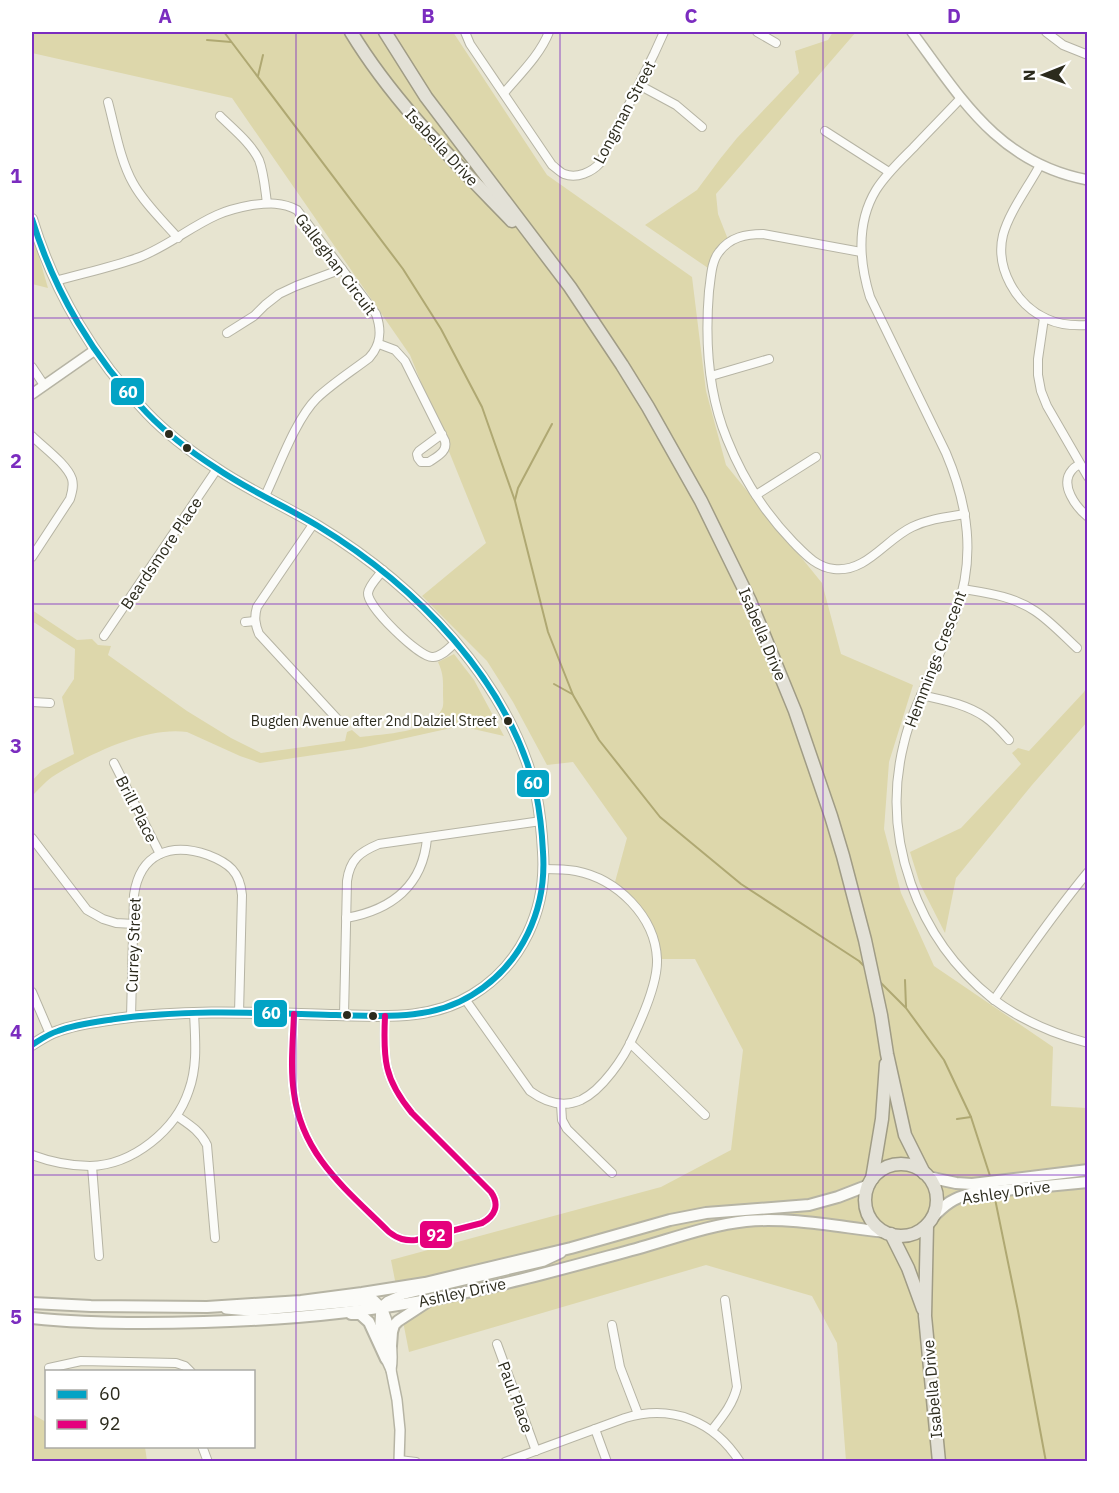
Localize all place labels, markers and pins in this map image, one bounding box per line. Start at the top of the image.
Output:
unlabelled marker [163,428,175,440]
unlabelled marker [181,442,193,454]
place label: Bugden Avenue after 2nd Dalziel Street [251,712,497,730]
marker: Bugden Avenue after 2nd Dalziel Street [502,715,514,727]
unlabelled marker [341,1009,353,1021]
unlabelled marker [367,1010,379,1022]

